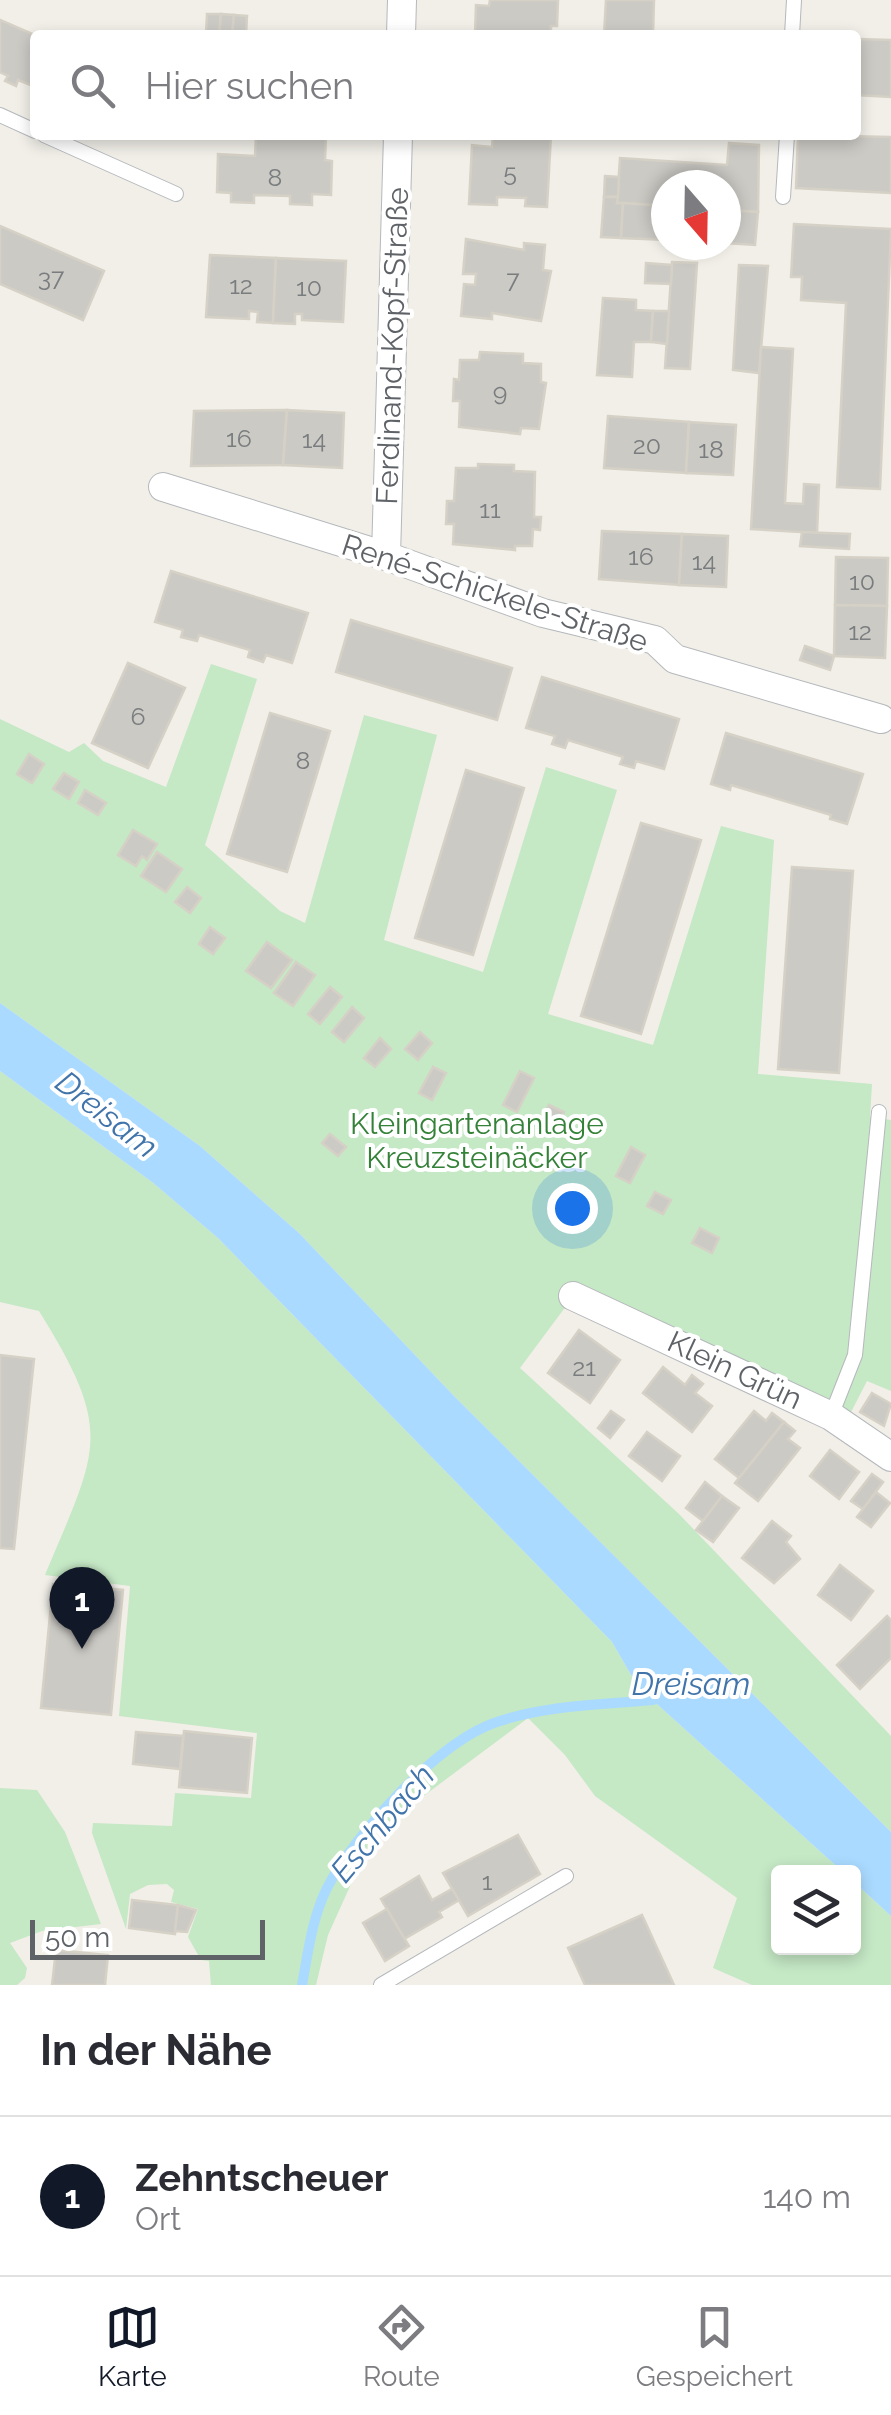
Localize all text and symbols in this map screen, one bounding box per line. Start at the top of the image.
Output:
search box [30,30,861,140]
icon: search [65,58,120,113]
text: Hier suchen [145,63,354,108]
house number: 5 [503,157,517,187]
house number: 8 [268,162,282,192]
north arrow [651,170,741,260]
street label: Ferdinand-Kopf-Straße [369,187,415,505]
house number: 37 [38,262,65,292]
house number: 7 [506,264,520,294]
house number: 12 [229,270,253,300]
house number: 10 [296,272,322,302]
house number: 9 [493,377,507,407]
house number: 16 [226,423,252,453]
house number: 14 [302,424,326,454]
house number: 20 [633,430,661,460]
house number: 18 [698,434,724,464]
house number: 11 [479,494,501,524]
street label: René-Schickele-Straße [338,527,652,659]
house number: 16 [628,541,654,571]
house number: 14 [692,546,716,576]
house number: 10 [849,566,875,596]
house number: 12 [848,616,872,646]
house number: 6 [130,701,146,731]
house number: 8 [296,745,310,775]
water label: Dreisam [49,1063,165,1165]
park label: Kleingartenanlage Kreuzsteinäcker [350,1106,604,1175]
your location [547,1183,598,1234]
street label: Klein Grün [662,1324,808,1416]
house number: 21 [572,1352,596,1382]
pin: 1 [49,1566,114,1649]
water label: Dreisam [632,1665,750,1702]
water label: Eschbach [322,1757,442,1889]
map controls [771,1865,861,1955]
button: layers [771,1865,861,1955]
house number: 1 [482,1866,493,1896]
scale bar [30,1915,265,1960]
text: 50 m [45,1921,110,1954]
text: In der Nähe [40,2026,272,2075]
text: Zehntscheuer [135,2155,388,2200]
text: 1 [65,2178,80,2215]
text: 140 m [763,2178,851,2215]
text: Ort [135,2200,181,2237]
tab: Karte [98,2300,167,2393]
tab: Route [363,2300,440,2393]
tab: Gespeichert [636,2300,793,2393]

